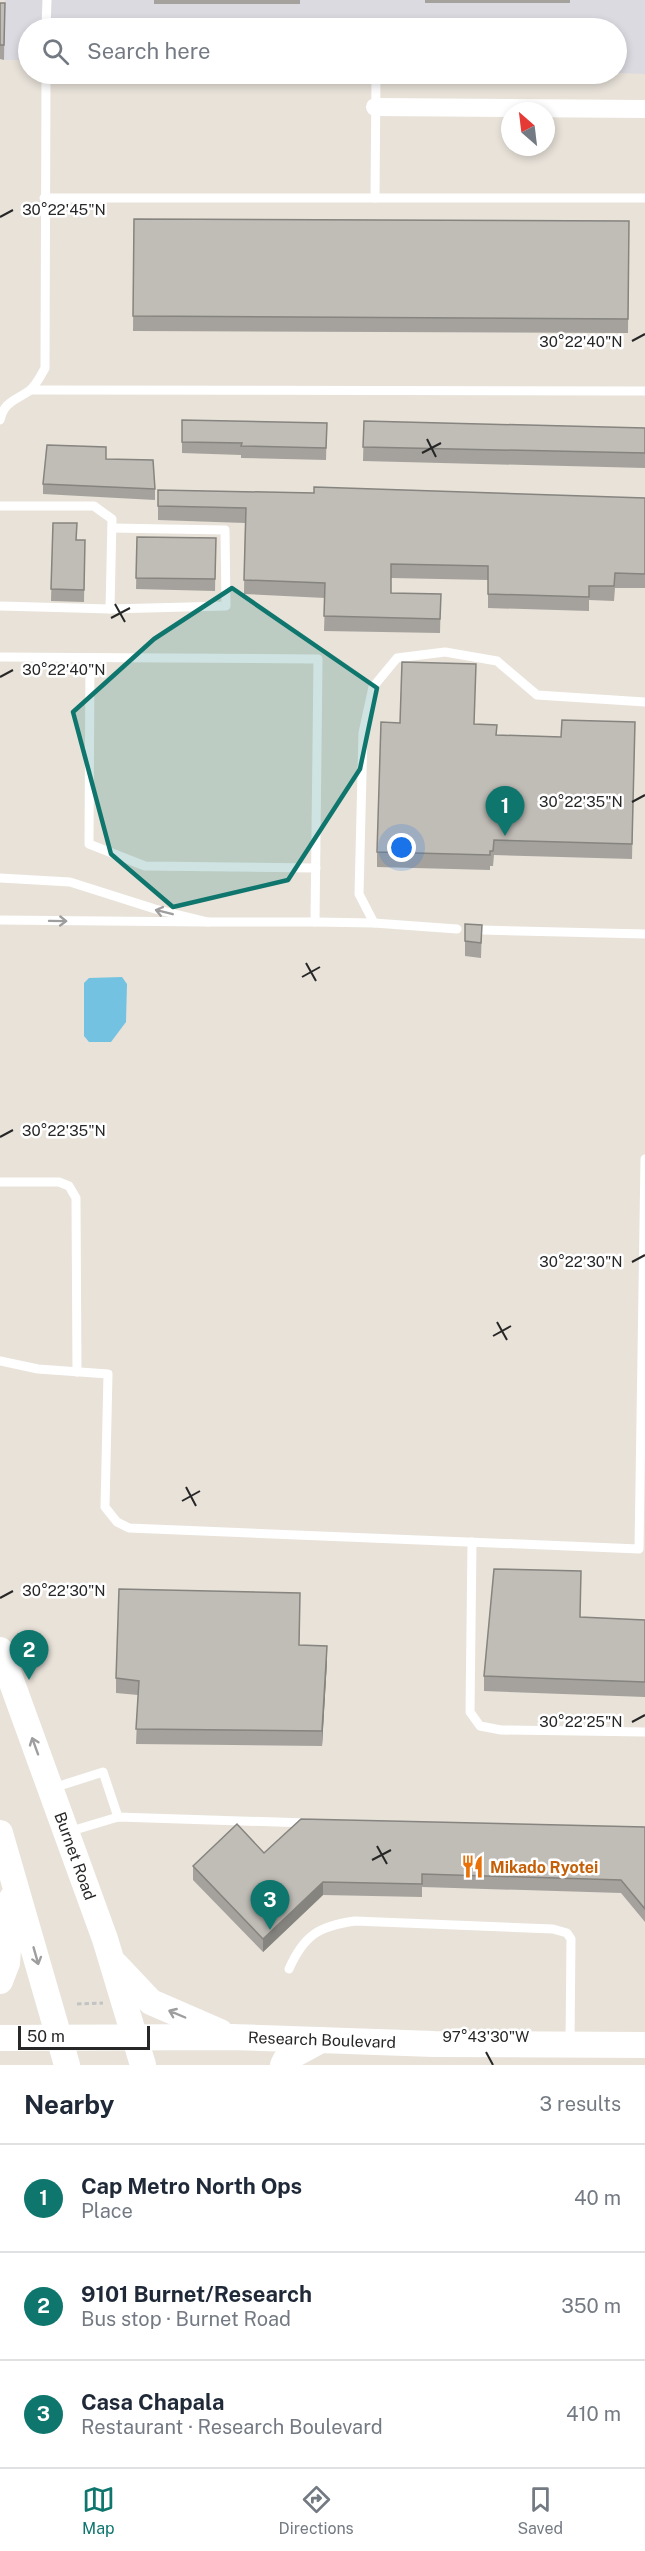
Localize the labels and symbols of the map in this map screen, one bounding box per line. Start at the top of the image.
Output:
north arrow [501,102,555,156]
text: 30°22'45"N [22,201,106,218]
text: 30°22'40"N [539,333,623,350]
text: 30°22'40"N [22,661,106,678]
pin: 1 [486,786,524,836]
text: 30°22'35"N [539,793,623,810]
your location [387,833,416,862]
one-way arrow [155,905,174,917]
one-way arrow [48,915,68,927]
text: 30°22'35"N [22,1122,106,1139]
text: 30°22'30"N [539,1253,623,1270]
text: 30°22'30"N [22,1582,106,1599]
pin: 2 [9,1630,48,1680]
text: 30°22'25"N [539,1713,623,1730]
one-way arrow [29,1737,40,1756]
street label: Burnet Road [50,1809,100,1903]
restaurant icon: Mikado Ryotei [459,1854,485,1880]
place label: Mikado Ryotei [490,1858,598,1877]
pin: 3 [250,1880,290,1930]
one-way arrow [31,1946,42,1965]
one-way arrow [168,2008,187,2019]
scale bar [18,2023,150,2050]
street label: Research Boulevard [248,2028,396,2052]
text: 97°43'30"W [443,2028,529,2045]

